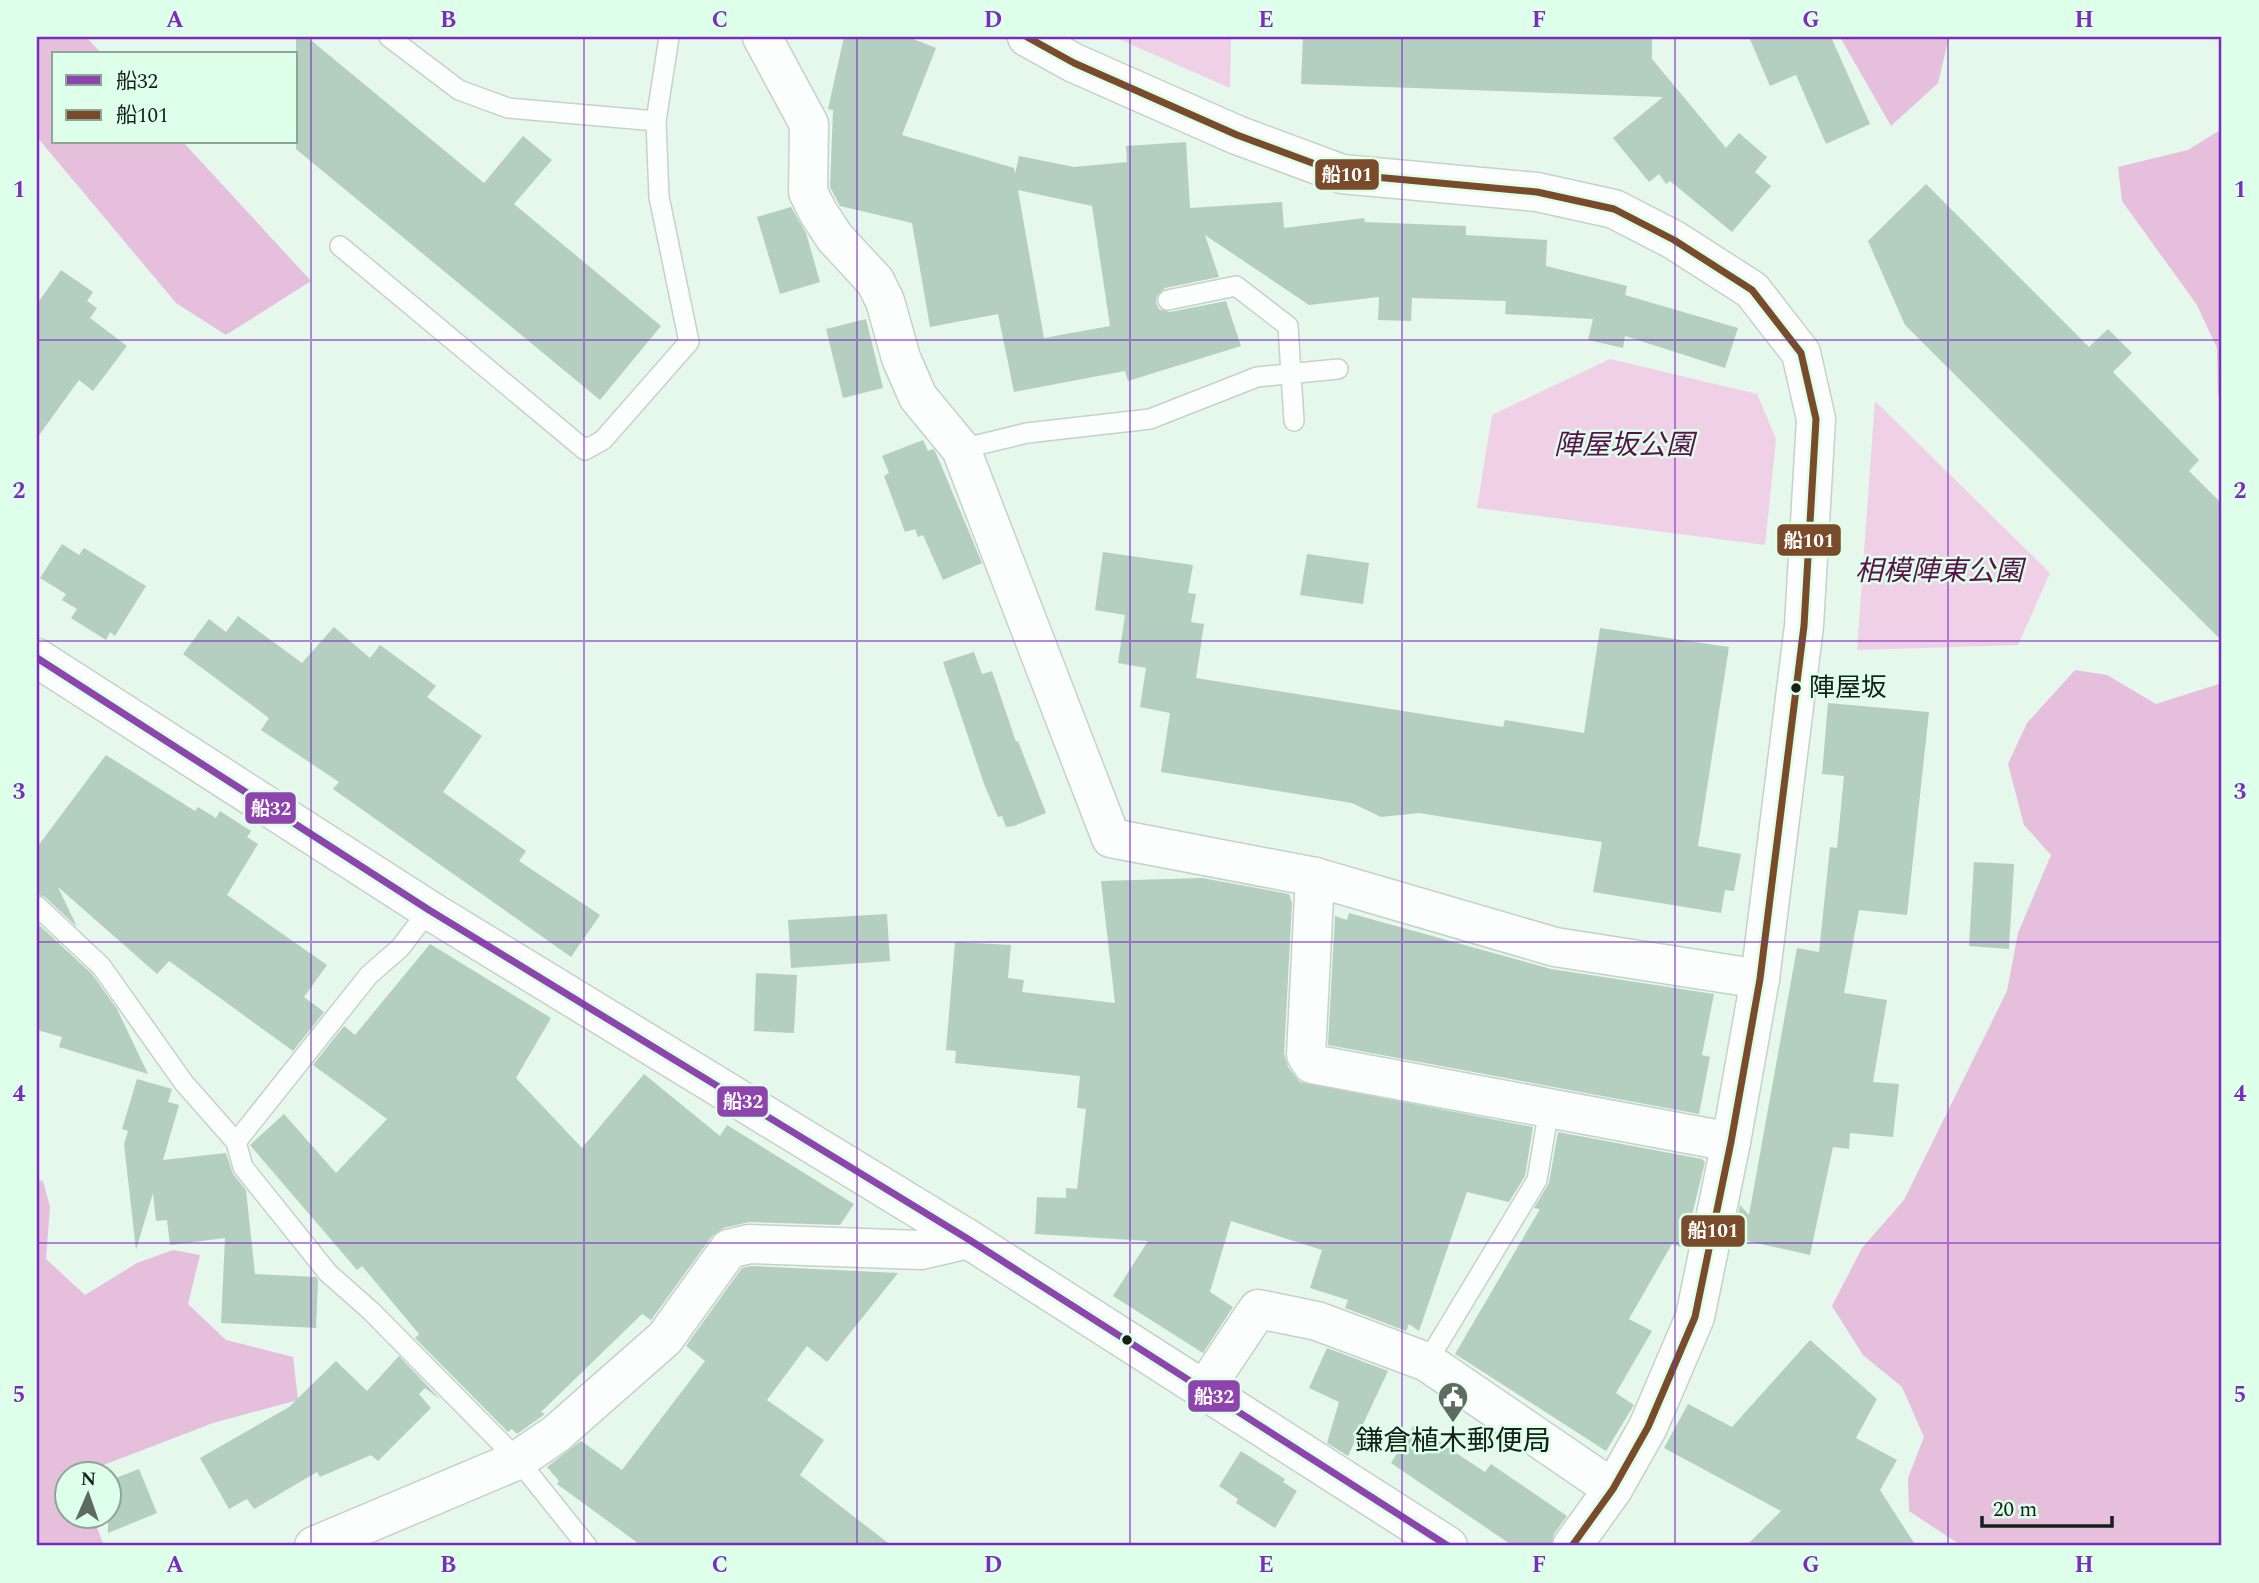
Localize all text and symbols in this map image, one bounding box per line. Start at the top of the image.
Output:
text: A [166,3,184,38]
text: B [440,3,456,38]
text: C [712,3,728,38]
text: D [984,3,1002,38]
text: E [1258,3,1274,38]
text: F [1532,3,1546,38]
text: G [1802,3,1820,38]
text: H [2074,3,2094,38]
legend [52,52,298,144]
text: 船32 [116,66,158,98]
text: 船101 [116,100,169,132]
line badge: 船101 [1314,158,1380,191]
text: 船101 [1322,161,1372,190]
text: 1 [13,173,25,208]
text: 1 [2234,173,2246,208]
park label: 陣屋坂公園 [1554,424,1698,467]
text: 2 [13,474,26,509]
text: 2 [2234,474,2247,509]
line badge: 船101 [1776,523,1842,557]
text: 船101 [1784,527,1834,556]
park label: 相模陣東公園 [1855,550,2027,593]
place label: 陣屋坂 [1809,668,1887,708]
marker: 陣屋坂 [1789,681,1803,695]
text: 3 [13,775,26,810]
text: 3 [2234,775,2247,810]
line badge: 船32 [244,791,297,825]
text: 船32 [251,795,291,824]
text: 4 [13,1077,26,1112]
text: 4 [2234,1077,2247,1112]
line badge: 船32 [716,1085,769,1118]
text: 船32 [723,1088,763,1117]
line badge: 船101 [1680,1214,1746,1248]
text: 船101 [1688,1217,1738,1246]
unlabelled marker [1120,1333,1134,1347]
text: 5 [13,1378,25,1413]
text: 5 [2234,1378,2246,1413]
line badge: 船32 [1187,1379,1241,1413]
public building icon: 鎌倉植木郵便局 [1436,1380,1470,1424]
text: 船32 [1194,1383,1234,1412]
place label: 鎌倉植木郵便局 [1355,1420,1551,1463]
north arrow [52,1460,122,1530]
text: N [80,1465,97,1494]
scale bar [1982,1485,2112,1529]
text: 20 m [1993,1494,2037,1526]
text: A [166,1548,184,1583]
text: B [440,1548,456,1583]
text: C [712,1548,728,1583]
text: D [984,1548,1002,1583]
text: E [1258,1548,1274,1583]
text: F [1532,1548,1546,1583]
text: G [1802,1548,1820,1583]
text: H [2074,1548,2094,1583]

